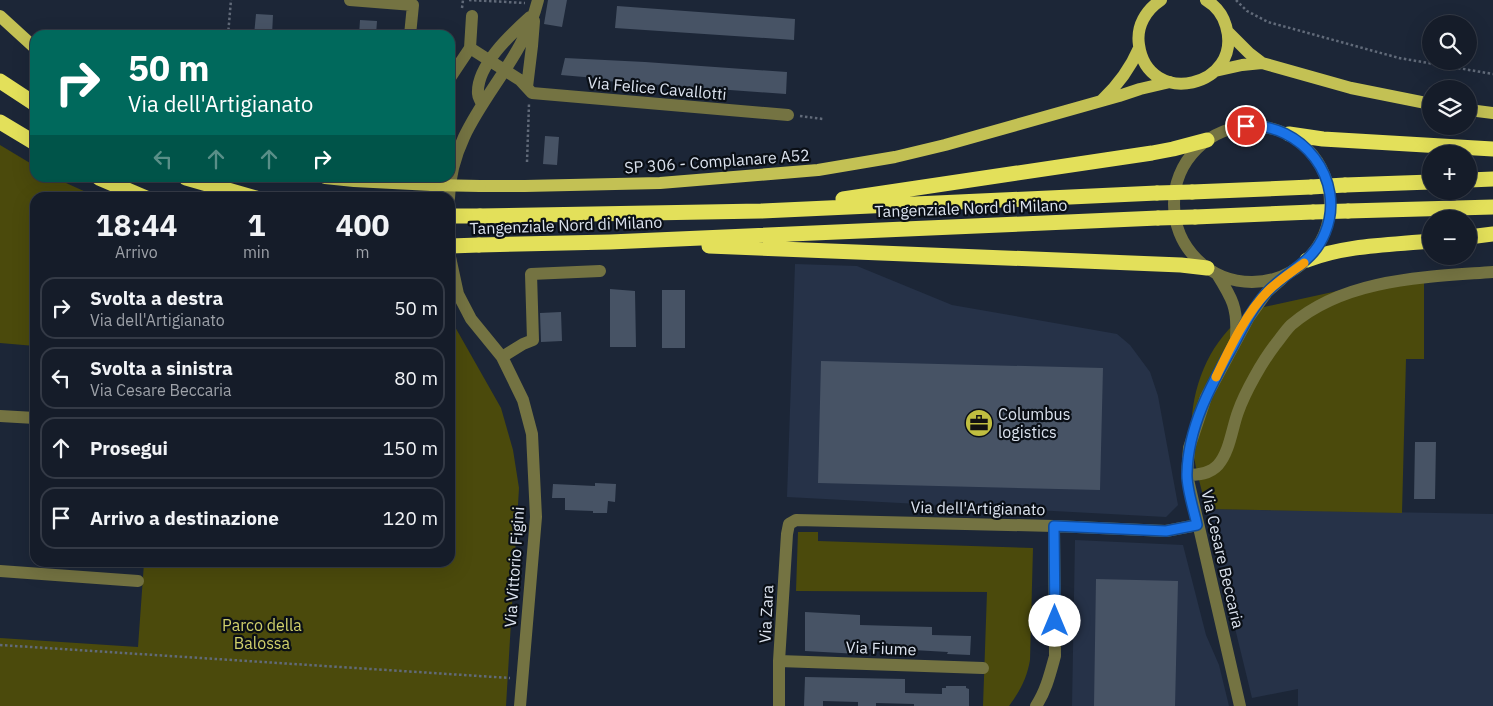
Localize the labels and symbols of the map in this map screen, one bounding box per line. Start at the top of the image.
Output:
street label: Via Felice Cavallotti [587,72,727,104]
pin [1225,105,1267,147]
street label: SP 306 - Complanare A52 [624,145,810,177]
street label: Tangenziale Nord di Milano [874,195,1068,221]
street label: Tangenziale Nord di Milano [469,212,663,238]
place label: Columbus logistics [998,404,1070,442]
office icon: Columbus logistics [964,408,994,438]
street label: Via Cesare Beccaria [1197,488,1249,631]
street label: Via dell'Artigianato [910,497,1046,519]
street label: Via Vittorio Figini [500,506,528,628]
street label: Via Zara [754,584,778,644]
position arrow [1028,594,1080,646]
park label: Parco della Balossa [222,615,302,653]
street label: Via Fiume [845,637,917,659]

